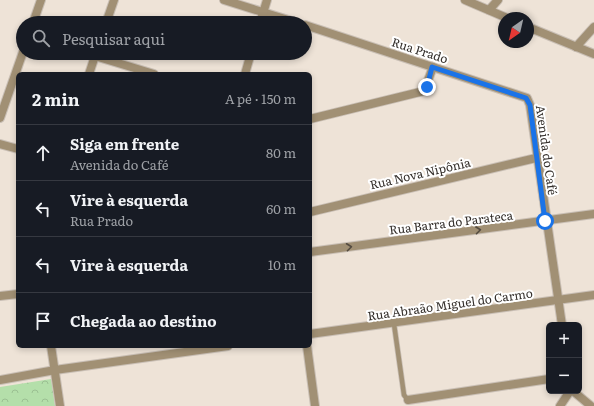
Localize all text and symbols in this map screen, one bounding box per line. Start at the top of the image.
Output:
north arrow [498,12,534,48]
search box [16,16,312,60]
icon: search [30,27,52,49]
text: Pesquisar aqui [62,27,165,50]
street label: Rua Prado [390,32,450,68]
route end [418,78,436,96]
text: 2 min [32,86,80,111]
text: A pé · 150 m [225,89,296,108]
street label: Avenida do Café [532,104,562,196]
text: Siga em frente [70,132,179,155]
icon: ahead [32,142,54,164]
text: 80 m [266,143,296,162]
street label: Rua Nova Nipônia [368,153,473,193]
text: Avenida do Café [70,155,169,174]
text: Vire à esquerda [70,188,188,211]
icon: left [32,198,54,220]
text: 60 m [266,199,296,218]
street label: Rua Barra do Parateca [388,205,514,239]
text: Rua Prado [70,211,133,230]
route start [536,212,554,230]
one-way arrow [475,226,481,235]
one-way arrow [346,243,352,252]
text: Vire à esquerda [70,253,188,276]
icon: left [32,254,54,276]
text: 10 m [268,255,296,274]
street label: Rua Abraão Miguel do Carmo [366,283,534,325]
text: Chegada ao destino [70,309,217,332]
icon: arrive [32,310,54,332]
map controls [546,322,582,394]
button: + [546,322,582,358]
button: − [546,358,582,394]

